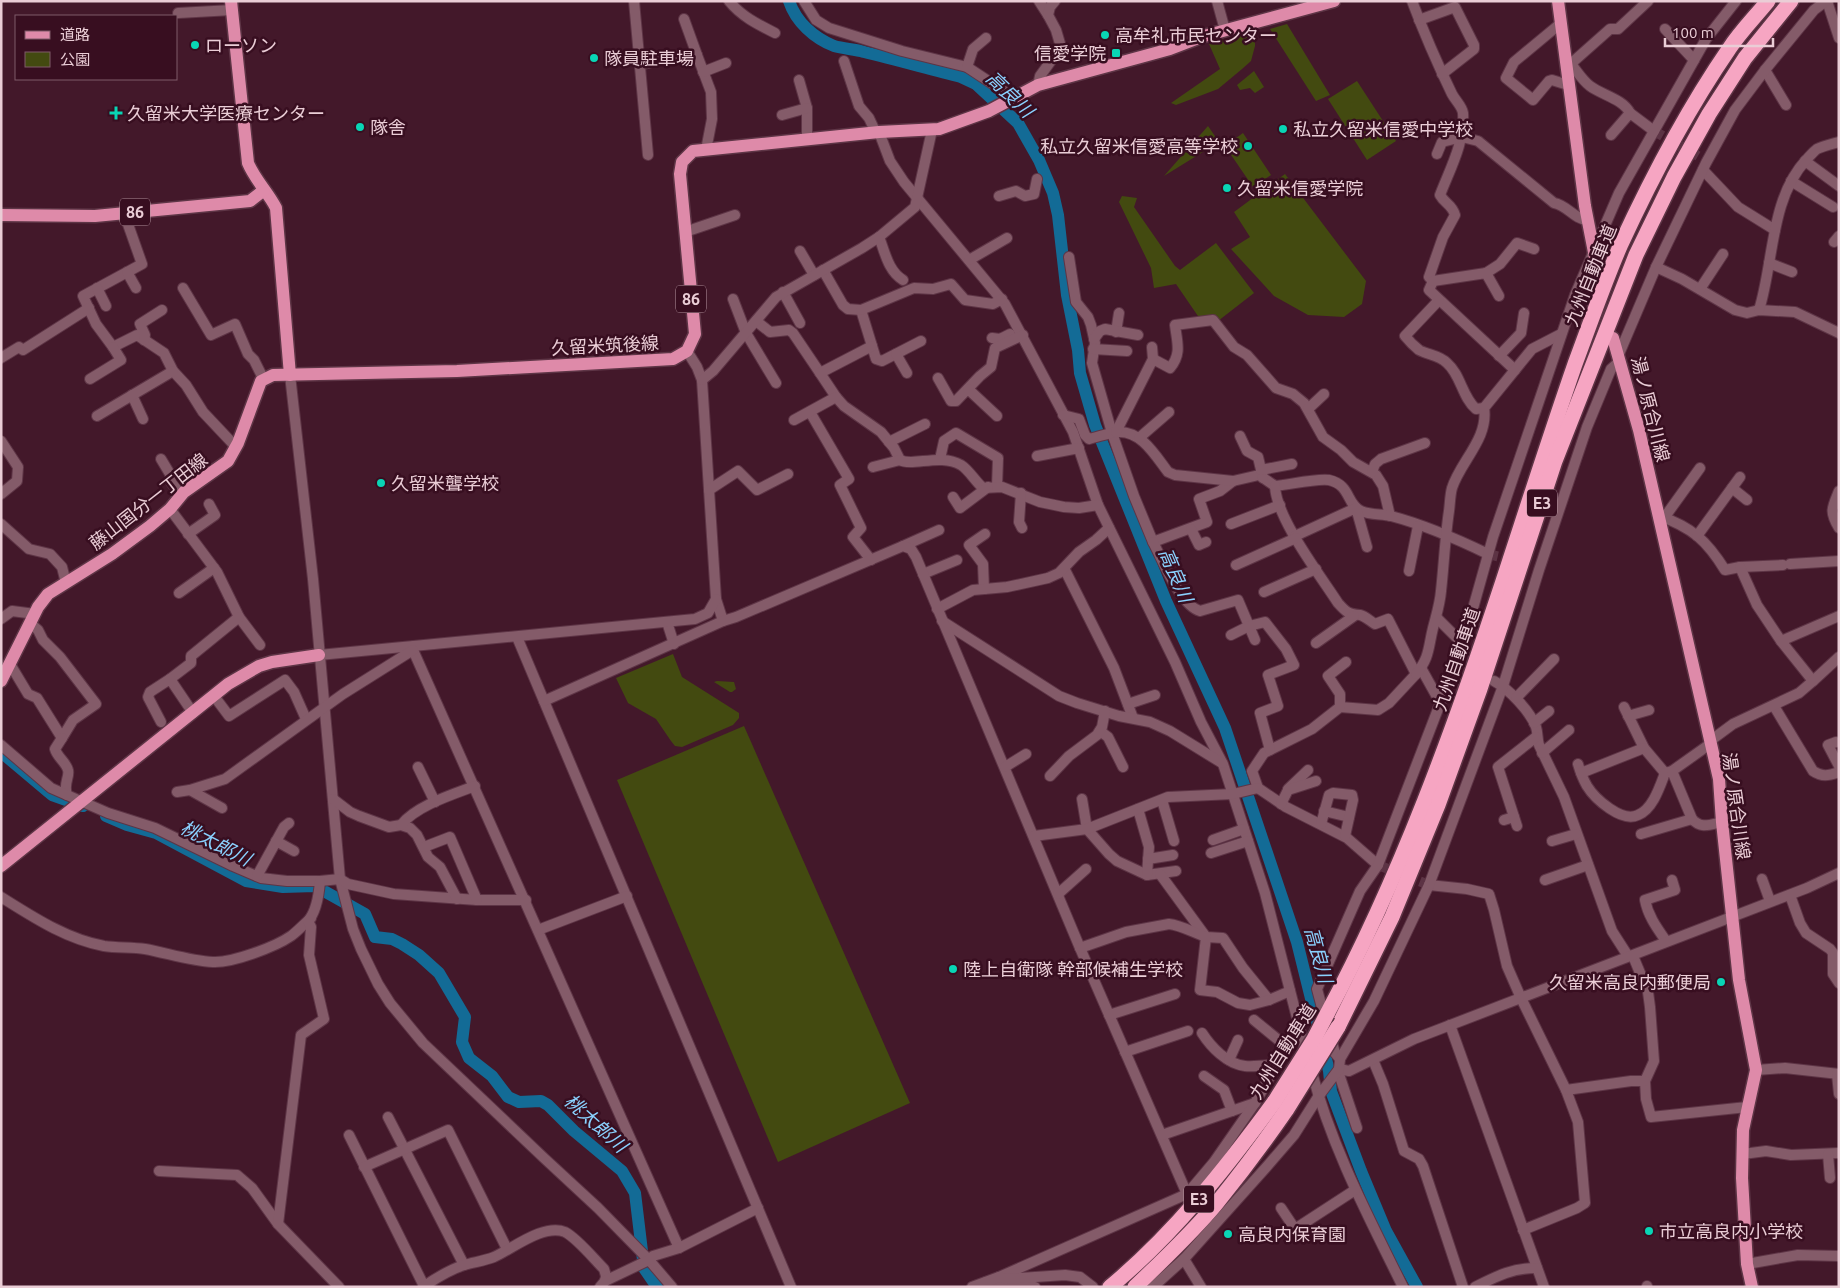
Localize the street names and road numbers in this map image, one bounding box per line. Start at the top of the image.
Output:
road number: 86 [120,198,150,226]
street label: 九州自動車道 [1560,221,1620,329]
road number: 86 [676,286,706,312]
street label: 久留米筑後線 [551,332,659,358]
street label: 湯ノ原合川線 [1628,354,1674,464]
street label: 藤山国分一丁田線 [85,449,211,553]
road number: E3 [1527,489,1557,516]
street label: 九州自動車道 [1429,605,1483,713]
street label: 湯ノ原合川線 [1720,751,1754,861]
street label: 九州自動車道 [1245,1000,1319,1102]
road number: E3 [1184,1186,1214,1212]

